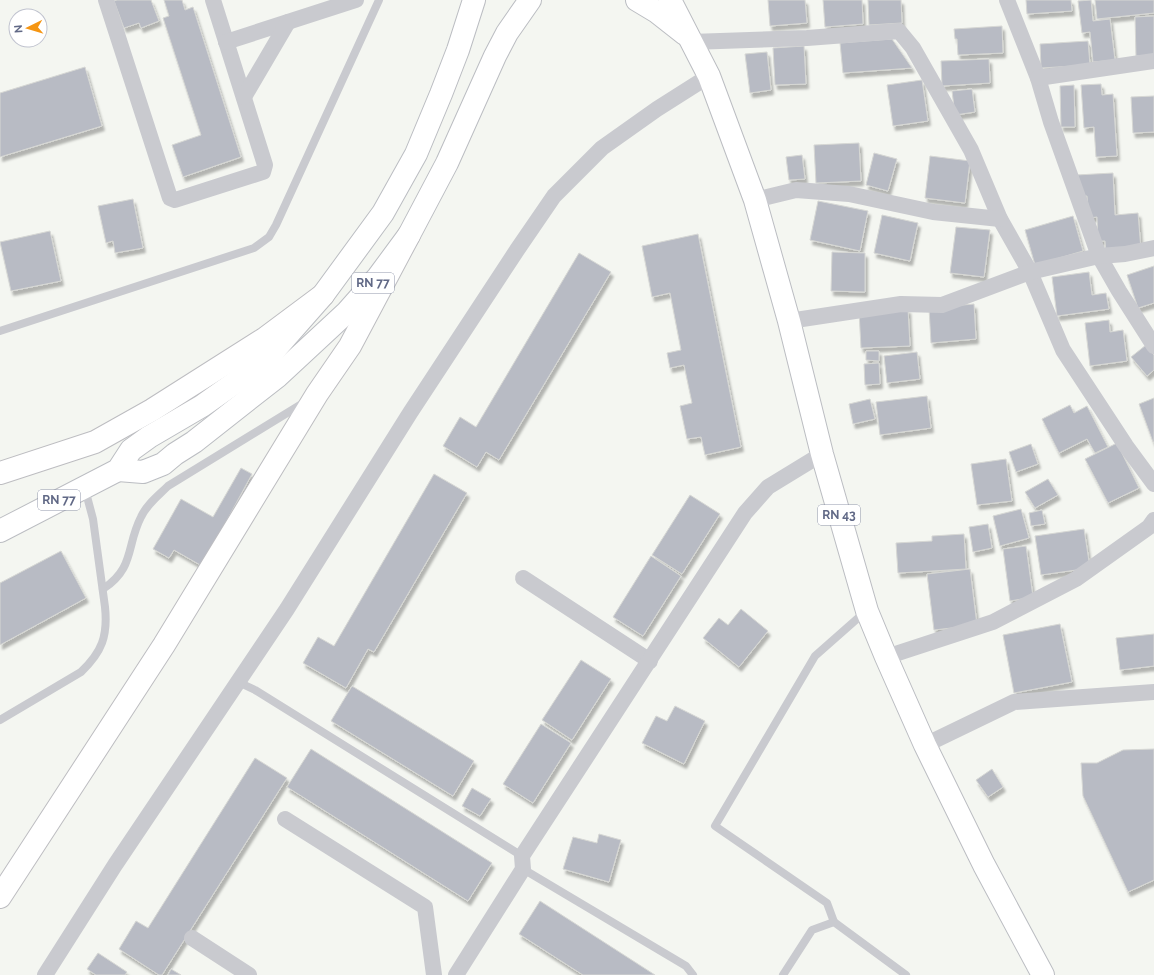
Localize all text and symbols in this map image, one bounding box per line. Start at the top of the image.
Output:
north arrow [8,8,48,48]
text: N [12,24,25,34]
road number: RN 77 [352,273,394,293]
road number: RN 77 [38,490,80,510]
road number: RN 43 [818,505,860,525]

